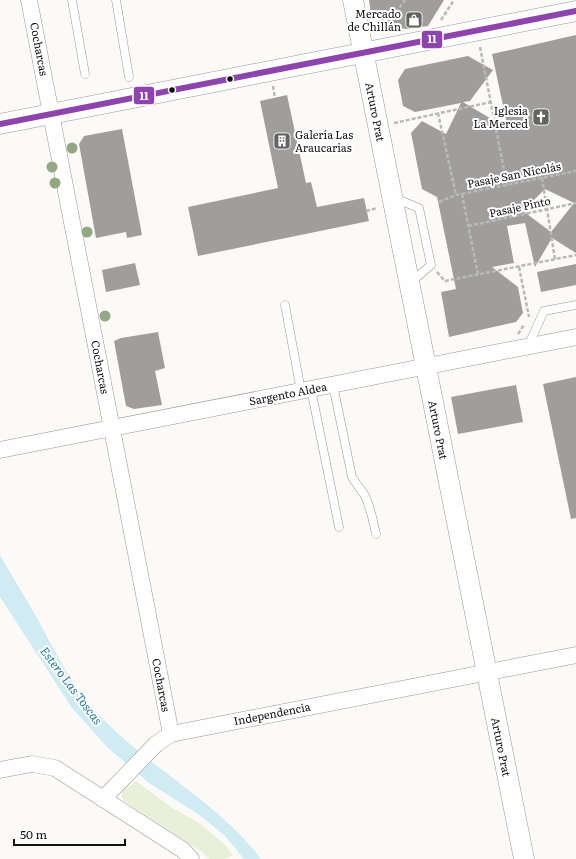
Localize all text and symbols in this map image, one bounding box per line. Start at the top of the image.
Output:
place label: Mercado de Chillán [347,5,401,34]
shop icon: Mercado de Chillán [404,10,424,30]
street label: Cocharcas [27,21,53,77]
line badge: 11 [421,30,443,49]
text: 11 [427,30,437,46]
unlabelled marker [225,74,235,84]
street label: Arturo Prat [362,81,390,143]
unlabelled marker [167,85,177,95]
line badge: 11 [133,86,155,105]
text: 11 [139,87,149,103]
place label: Iglesia La Merced [473,102,528,131]
church icon: Iglesia La Merced [531,107,551,127]
place label: Galería Las Araucarias [295,126,353,155]
building icon: Galería Las Araucarias [272,131,292,151]
street label: Pasaje San Nicolás [466,157,562,191]
street label: Pasaje Pinto [488,192,552,220]
street label: Cocharcas [88,339,114,395]
street label: Sargento Aldea [248,378,328,408]
street label: Arturo Prat [425,399,453,461]
water label: Estero Las Toscas [36,643,107,728]
street label: Cocharcas [149,657,175,713]
street label: Independencia [232,698,312,728]
street label: Arturo Prat [488,716,516,778]
scale bar [14,821,125,847]
text: 50 m [20,825,47,843]

